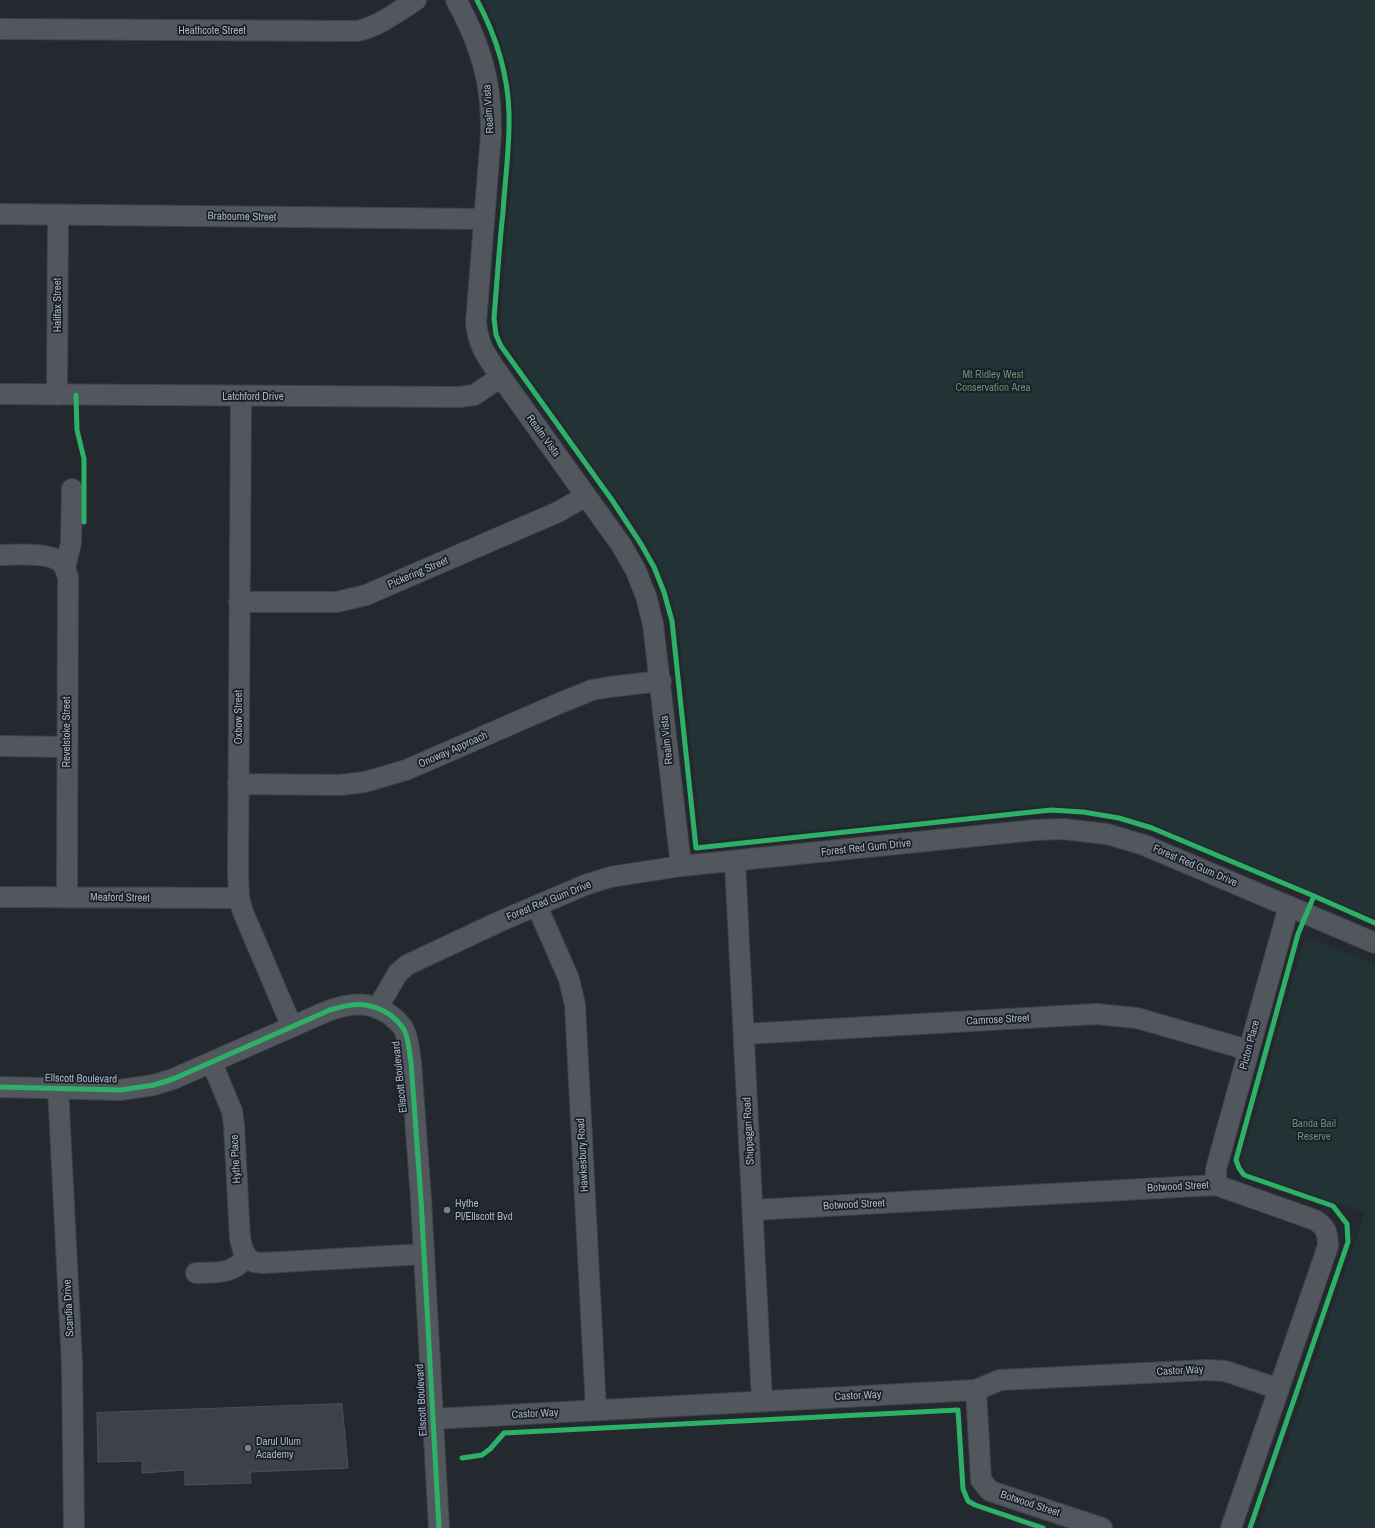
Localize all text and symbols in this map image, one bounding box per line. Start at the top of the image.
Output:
street label: Heathcote Street [178,24,246,38]
street label: Realm Vista [481,84,497,134]
street label: Brabourne Street [208,210,276,224]
street label: Halifax Street [51,278,65,332]
park label: Mt Ridley West Conservation Area [955,368,1031,394]
street label: Latchford Drive [222,390,284,404]
street label: Realm Vista [523,412,563,460]
street label: Pickering Street [386,554,450,592]
street label: Oxbow Street [232,690,246,744]
street label: Revelstoke Street [60,696,74,768]
street label: Realm Vista [658,715,676,765]
street label: Onoway Approach [416,729,490,771]
street label: Forest Red Gum Drive [820,837,912,859]
street label: Forest Red Gum Drive [1151,842,1239,890]
street label: Forest Red Gum Drive [505,878,593,924]
street label: Meaford Street [90,891,150,905]
street label: Camrose Street [966,1012,1030,1028]
street label: Picton Place [1237,1019,1263,1071]
street label: Ellscott Boulevard [390,1040,410,1114]
street label: Ellscott Boulevard [45,1072,117,1086]
street label: Shippagan Road [741,1097,757,1165]
park label: Banda Bail Reserve [1292,1117,1336,1143]
street label: Hawkesbury Road [574,1118,592,1192]
street label: Hythe Place [228,1134,244,1184]
street label: Botwood Street [1147,1179,1209,1195]
place label: Hythe Pl/Ellscott Bvd [455,1197,513,1223]
street label: Botwood Street [823,1197,885,1213]
marker: Hythe Pl/Ellscott Bvd [442,1205,452,1215]
street label: Scandia Drive [61,1279,77,1337]
street label: Castor Way [1156,1363,1204,1379]
street label: Ellscott Boulevard [414,1364,430,1436]
street label: Castor Way [834,1388,882,1404]
street label: Castor Way [511,1406,559,1422]
place label: Darul Ulum Academy [256,1435,301,1461]
marker: Darul Ulum Academy [243,1443,253,1453]
street label: Botwood Street [999,1488,1061,1520]

